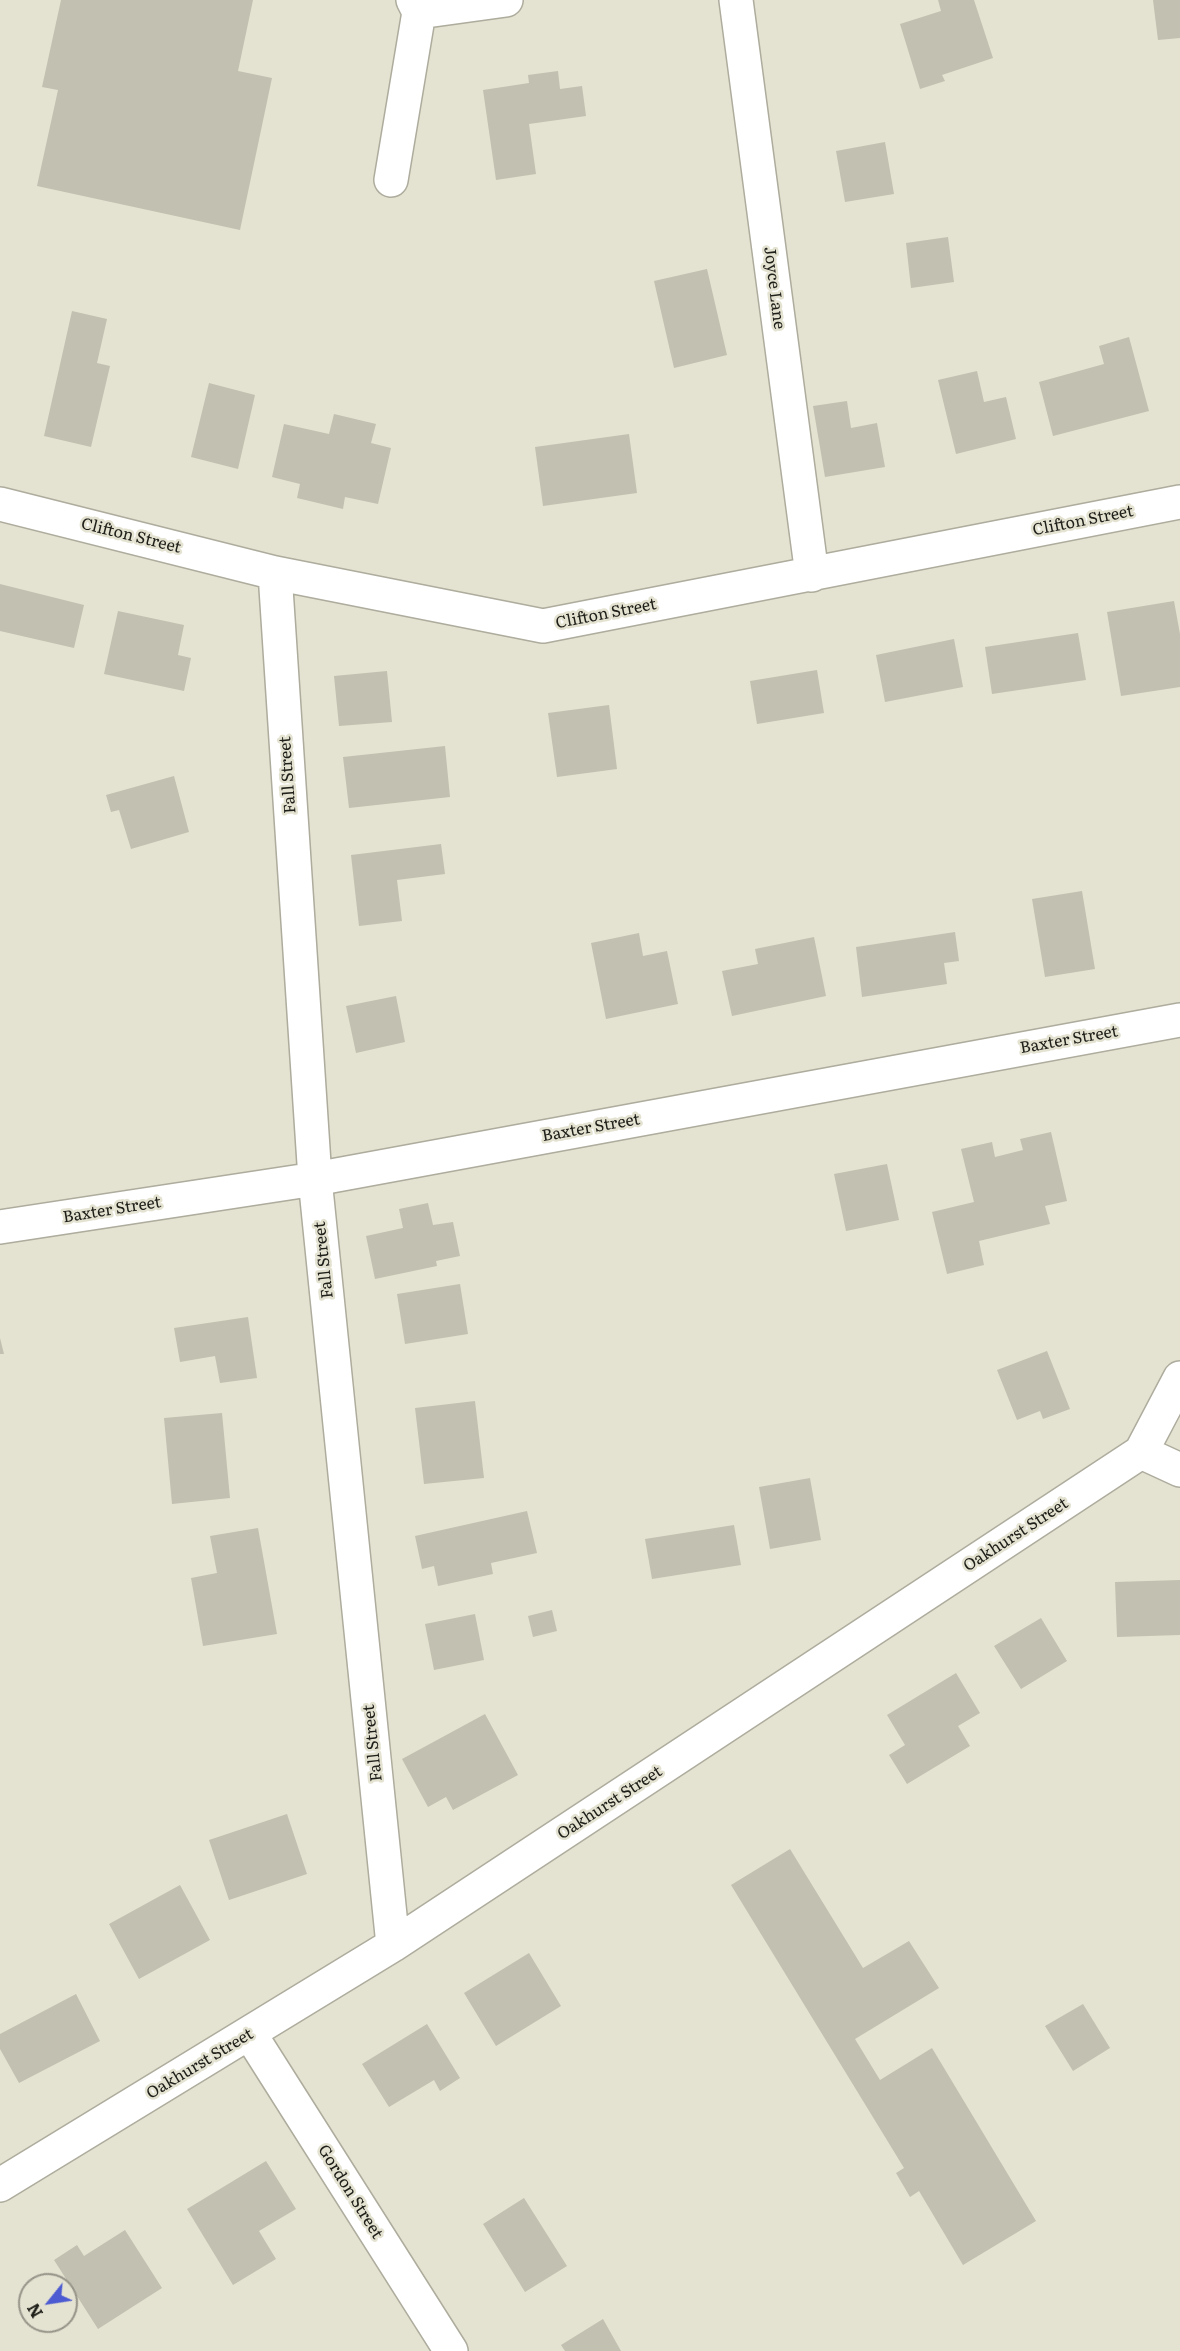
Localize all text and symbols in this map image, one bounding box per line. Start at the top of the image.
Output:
street label: Joyce Lane [759,246,789,330]
street label: Clifton Street [1031,502,1135,540]
street label: Clifton Street [79,514,183,558]
street label: Clifton Street [554,595,658,633]
street label: Fall Street [276,736,300,814]
street label: Baxter Street [1019,1022,1119,1058]
street label: Baxter Street [541,1110,641,1146]
street label: Baxter Street [62,1193,162,1227]
street label: Fall Street [310,1220,338,1300]
street label: Oakhurst Street [960,1494,1072,1576]
street label: Fall Street [359,1703,387,1783]
street label: Oakhurst Street [554,1762,666,1844]
street label: Oakhurst Street [143,2025,257,2103]
street label: Gordon Street [313,2142,387,2242]
north arrow [18,2273,78,2333]
text: N [20,2299,48,2323]

